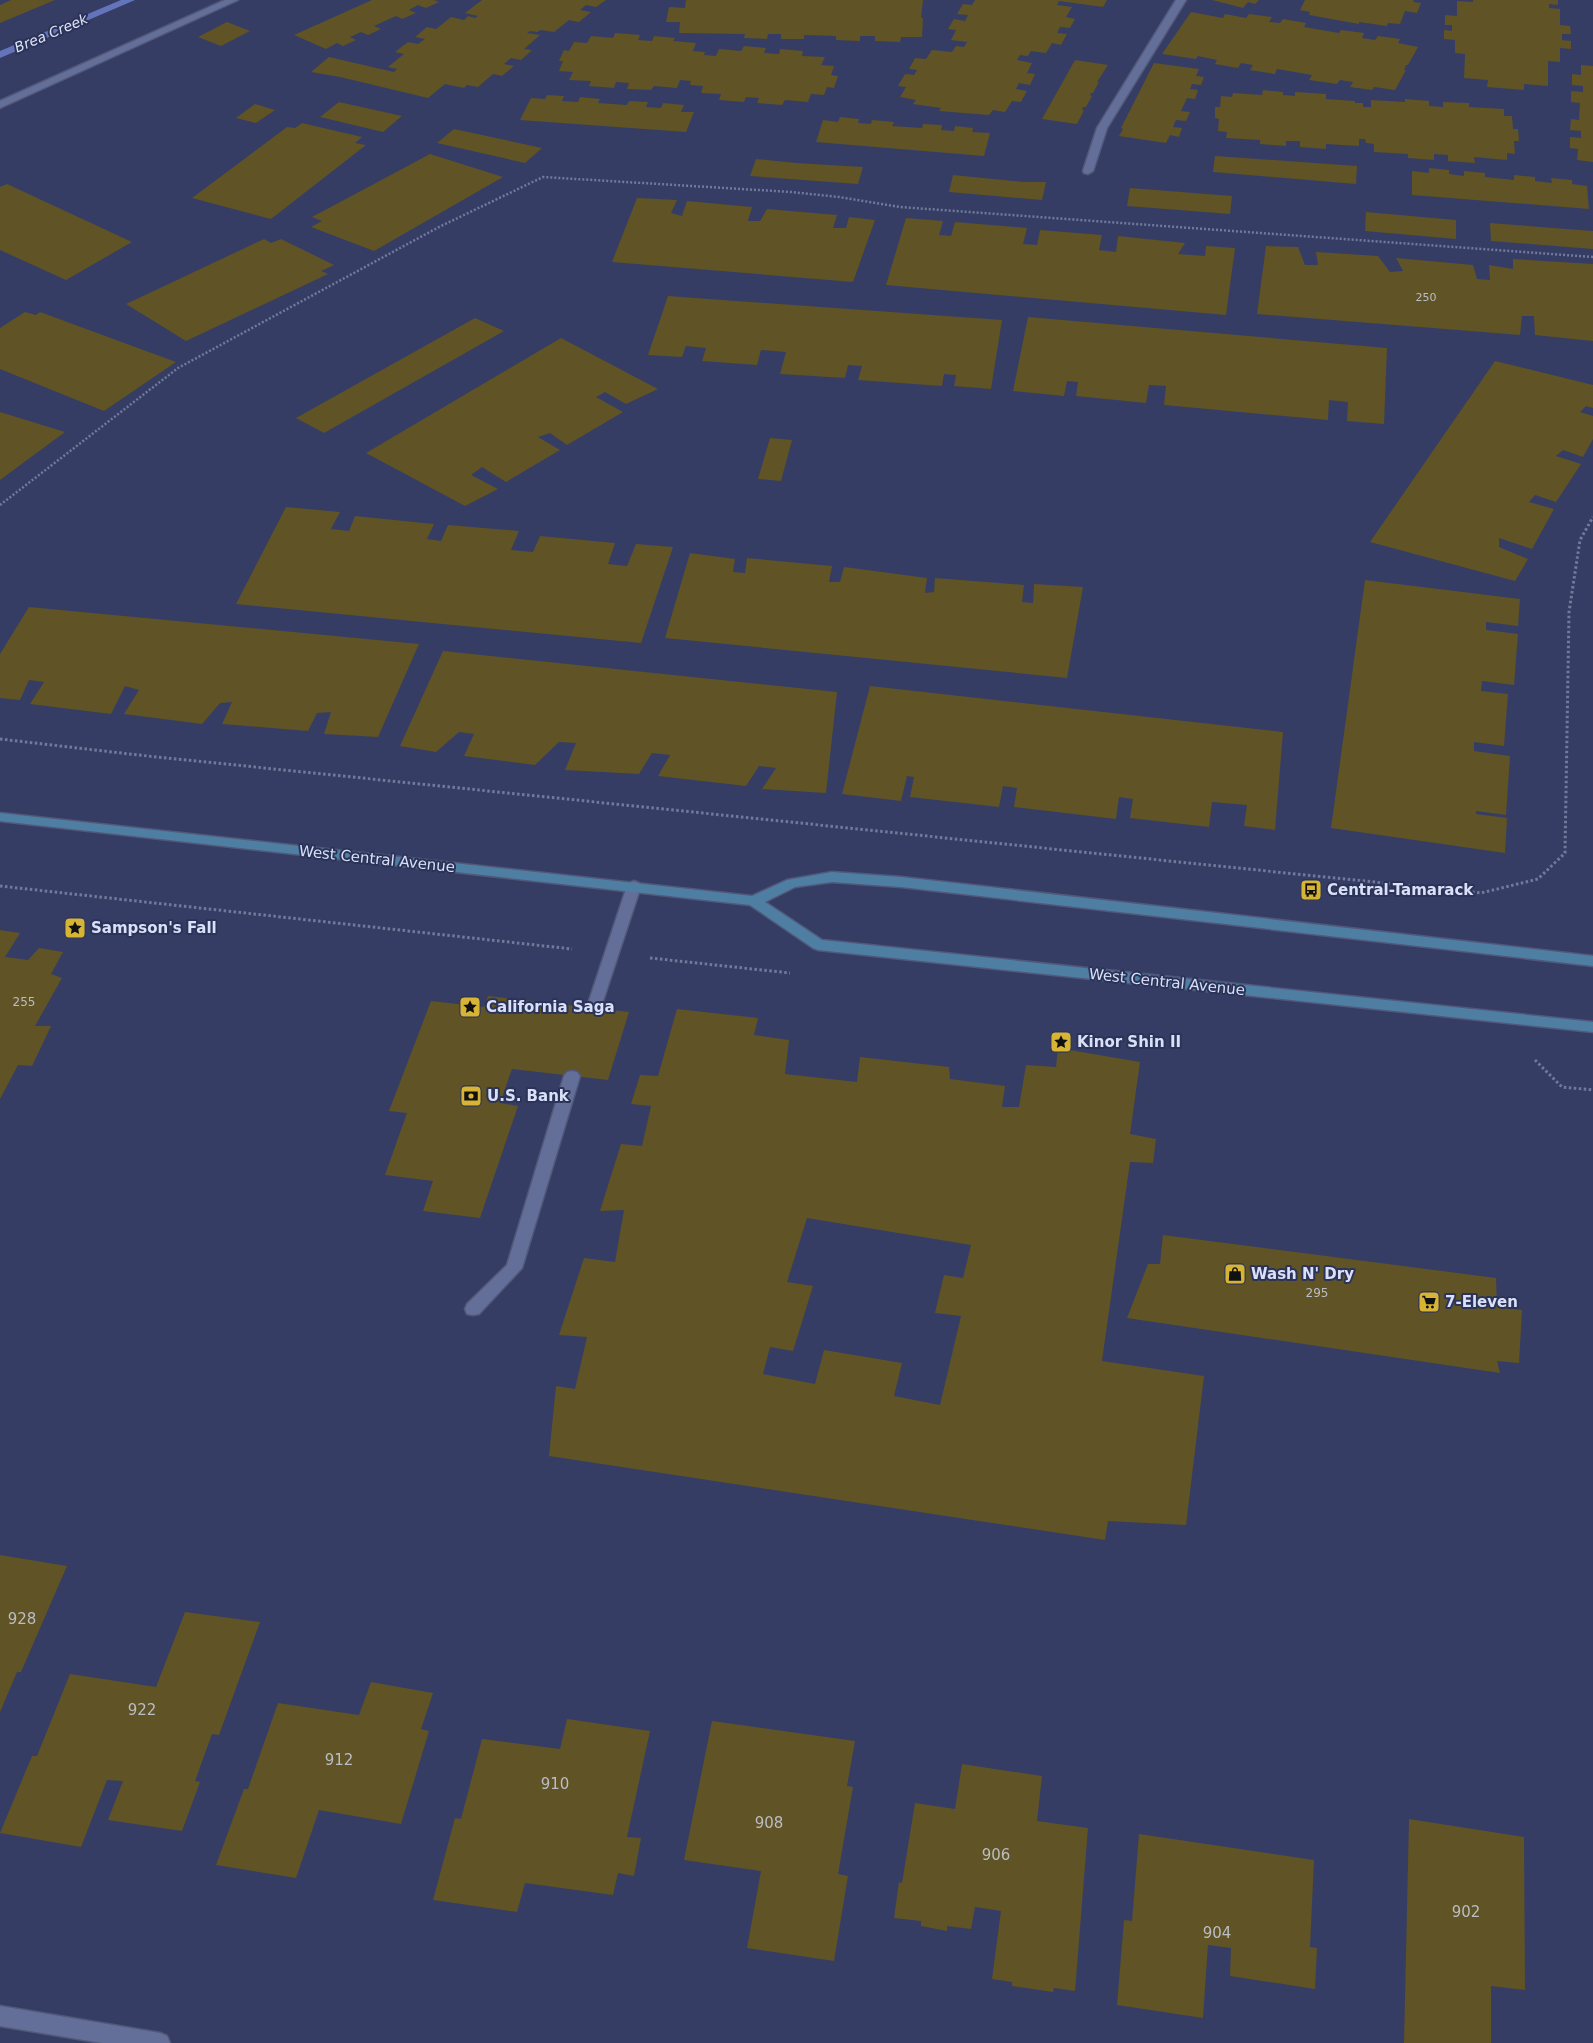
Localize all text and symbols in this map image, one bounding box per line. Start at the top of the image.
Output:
water label: Brea Creek [12,10,91,56]
house number: 250 [1416,291,1437,304]
street label: West Central Avenue [298,842,456,876]
bus stop icon: Central-Tamarack [1299,878,1323,902]
place label: Central-Tamarack [1327,881,1474,899]
place icon: Sampson's Fall [63,916,87,940]
place label: Sampson's Fall [91,919,217,937]
street label: West Central Avenue [1088,965,1246,999]
house number: 255 [13,995,35,1009]
place icon: California Saga [458,995,482,1019]
place label: California Saga [486,998,615,1016]
place icon: Kinor Shin II [1049,1030,1073,1054]
place label: Kinor Shin II [1077,1033,1181,1051]
bank icon: U.S. Bank [459,1084,483,1108]
place label: U.S. Bank [487,1087,570,1105]
shop icon: Wash N' Dry [1223,1262,1247,1286]
place label: Wash N' Dry [1251,1265,1354,1283]
house number: 295 [1306,1286,1328,1300]
supermarket icon: 7-Eleven [1417,1290,1441,1314]
place label: 7-Eleven [1445,1293,1518,1311]
house number: 928 [8,1610,36,1628]
house number: 922 [128,1701,156,1719]
house number: 912 [325,1751,353,1769]
house number: 910 [541,1775,569,1793]
house number: 908 [755,1814,783,1832]
house number: 906 [982,1846,1010,1864]
house number: 902 [1452,1903,1480,1921]
house number: 904 [1203,1924,1231,1942]

